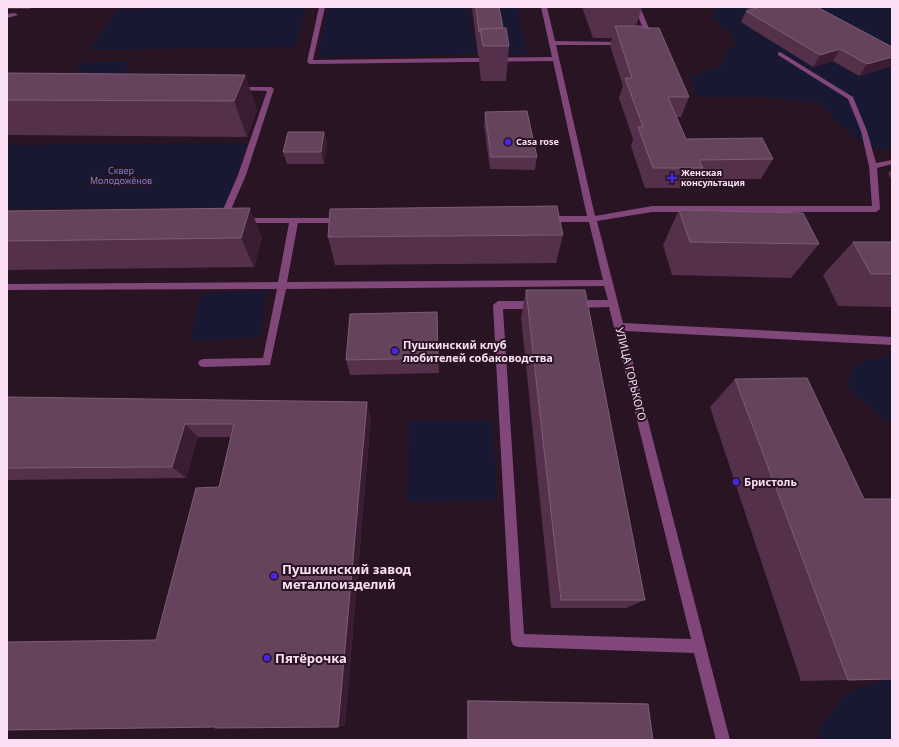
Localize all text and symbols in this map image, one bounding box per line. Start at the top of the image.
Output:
place label: Casa rose [516,135,559,148]
marker: Casa rose [503,137,513,147]
park label: Сквер Молодожёнов [90,164,152,187]
place label: Женская консультация [681,166,745,189]
marker: Женская консультация [666,172,678,184]
street label: УЛИЦА ГОРЬКОГО [613,326,650,422]
place label: Пушкинский клуб любителей собаководства [403,337,553,365]
marker: Пушкинский клуб любителей собаководства [390,346,400,356]
place label: Бристоль [744,474,797,489]
marker: Бристоль [731,477,741,487]
place label: Пушкинский завод металлоизделий [282,560,412,593]
marker: Пушкинский завод металлоизделий [269,571,279,581]
place label: Пятёрочка [275,649,347,667]
marker: Пятёрочка [262,653,272,663]

